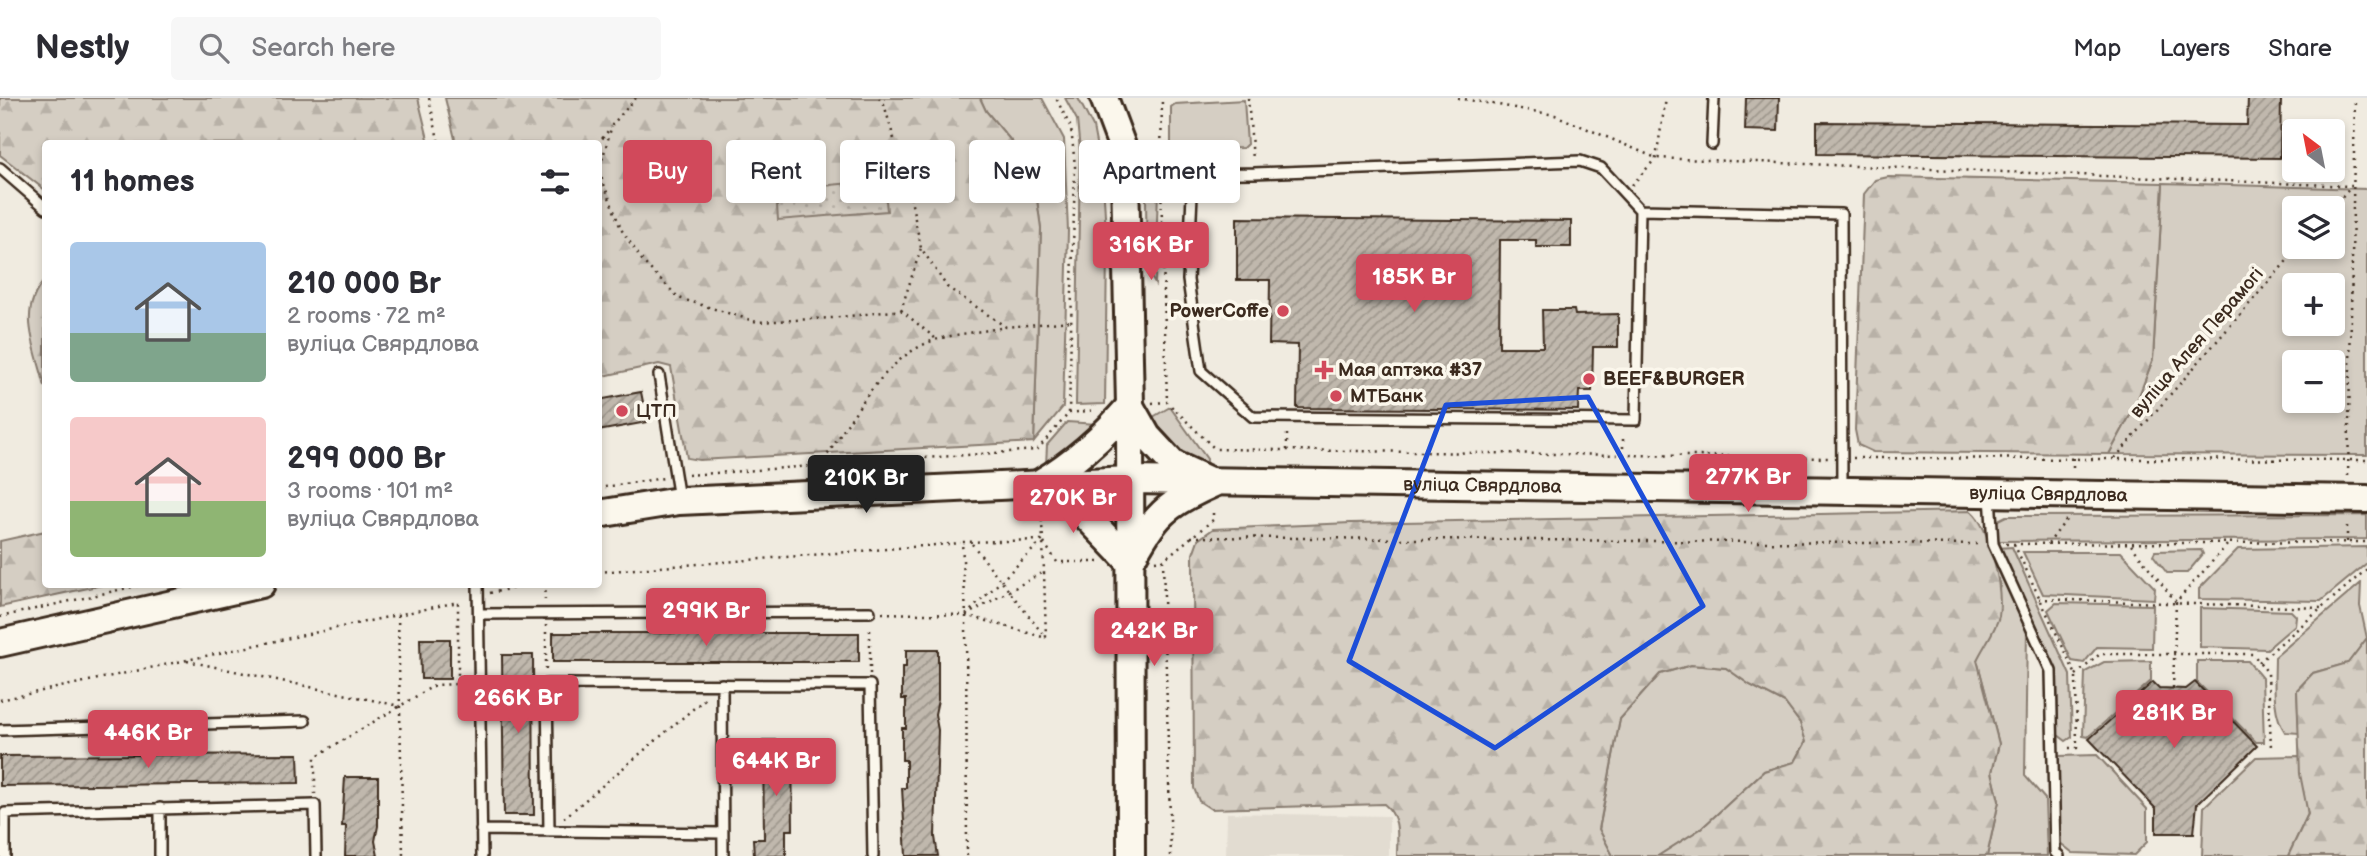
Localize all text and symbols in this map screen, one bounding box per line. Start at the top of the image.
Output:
search box [171,17,661,80]
text: Nestly [35,28,129,68]
icon: search [195,29,233,67]
text: Search here [251,33,395,64]
text: Map [2073,34,2121,63]
text: Layers [2159,34,2230,63]
text: Share [2268,34,2332,63]
north arrow [2282,119,2345,182]
map controls [2282,119,2345,413]
chip: Buy [623,140,712,203]
chip: Rent [726,140,826,203]
chip: Filters [840,140,955,203]
chip: New [969,140,1065,203]
chip: Apartment [1079,140,1240,203]
icon: filters [536,163,574,201]
text: 11 homes [70,164,194,200]
button: layers [2282,196,2345,259]
pin: 316K Br [1086,222,1216,282]
text: 316K Br [1109,231,1193,259]
pin: 185K Br [1349,254,1479,314]
text: 185K Br [1372,263,1456,291]
street label: вуліца Алея Перамогі [2125,263,2269,423]
text: 210 000 Br [287,266,441,302]
icon: home [126,270,210,354]
button: + [2282,273,2345,336]
place label: PowerCoffe [1170,300,1269,323]
text: 2 rooms · 72 m² [287,302,446,330]
marker: PowerCoffe [1275,303,1291,319]
text: вуліца Свярдлова [287,330,479,358]
button: − [2282,350,2345,413]
place label: Мая аптэка #37 [1338,359,1483,382]
marker: Мая аптэка #37 [1316,362,1332,378]
place label: BEEF&BURGER [1603,368,1744,391]
marker: BEEF&BURGER [1581,371,1597,387]
place label: МТБанк [1350,385,1424,408]
marker: МТБанк [1328,388,1344,404]
place label: ЦТП [636,400,677,423]
marker: ЦТП [614,403,630,419]
text: 299 000 Br [287,441,446,477]
icon: home [126,445,210,529]
pin: 277K Br [1683,454,1813,514]
pin: 210K Br [801,456,931,515]
text: 277K Br [1705,463,1791,491]
text: 210K Br [824,464,908,492]
street label: вуліца Свярдлова [1403,473,1562,498]
pin: 270K Br [1008,476,1138,535]
text: 3 rooms · 101 m² [287,477,453,505]
street label: вуліца Свярдлова [1969,481,2128,507]
text: 270K Br [1029,484,1117,512]
text: вуліца Свярдлова [287,505,479,533]
pin: 299K Br [641,588,771,648]
text: 299K Br [662,597,750,625]
pin: 242K Br [1089,608,1219,668]
text: 242K Br [1110,617,1198,645]
pin: 266K Br [453,676,583,735]
text: 266K Br [474,684,562,712]
pin: 281K Br [2109,690,2239,750]
text: 281K Br [2132,699,2216,727]
pin: 446K Br [83,710,213,770]
text: 446K Br [104,719,192,747]
pin: 644K Br [711,738,841,798]
text: 644K Br [732,747,820,775]

